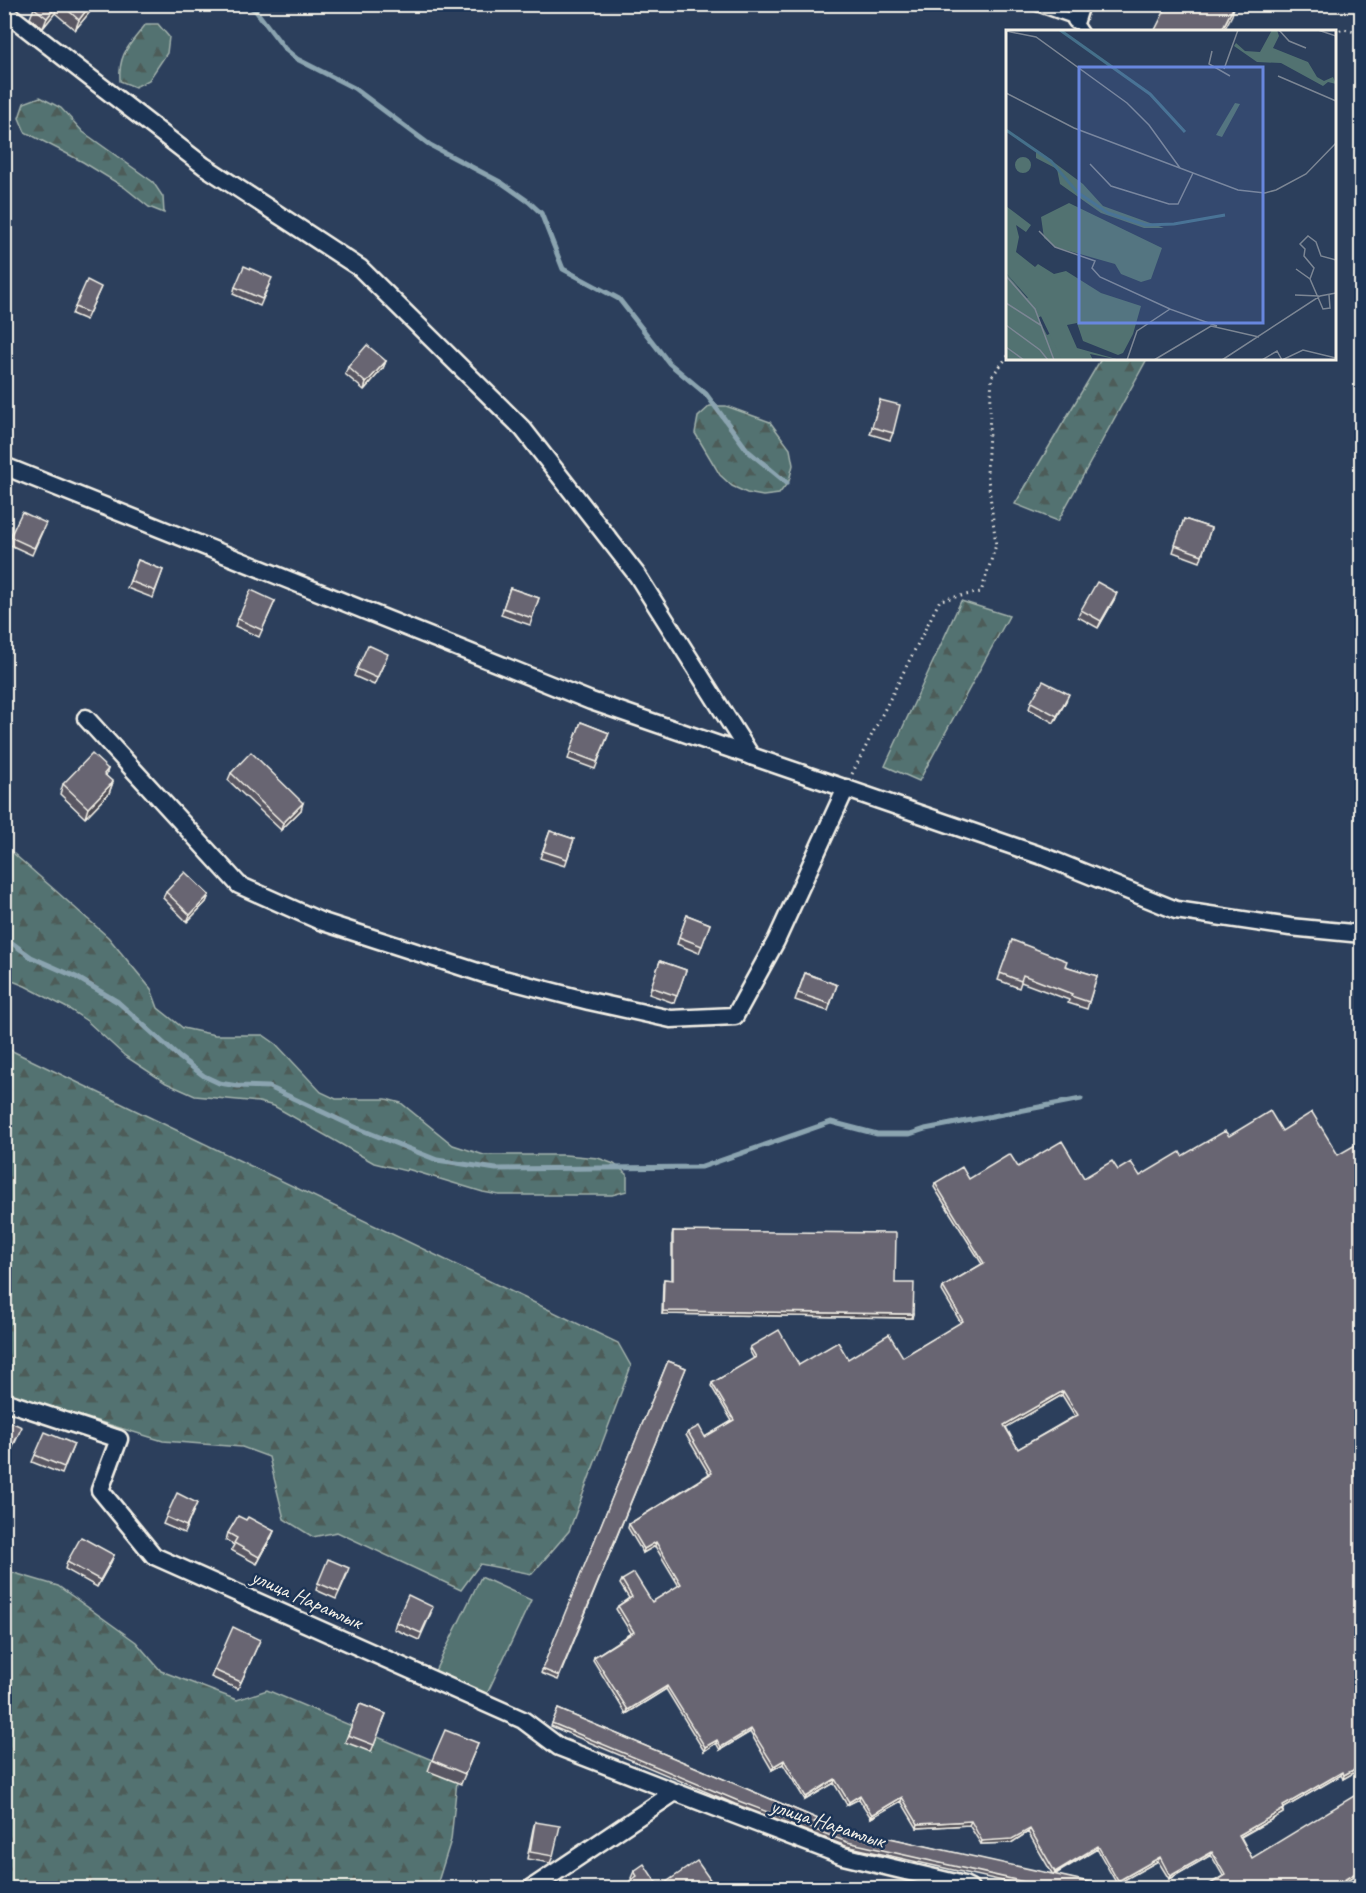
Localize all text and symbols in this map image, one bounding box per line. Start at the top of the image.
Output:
inset map [1006,30,1336,360]
street label: улица Наратлык [246,1562,368,1636]
street label: улица Наратлык [766,1792,891,1854]

